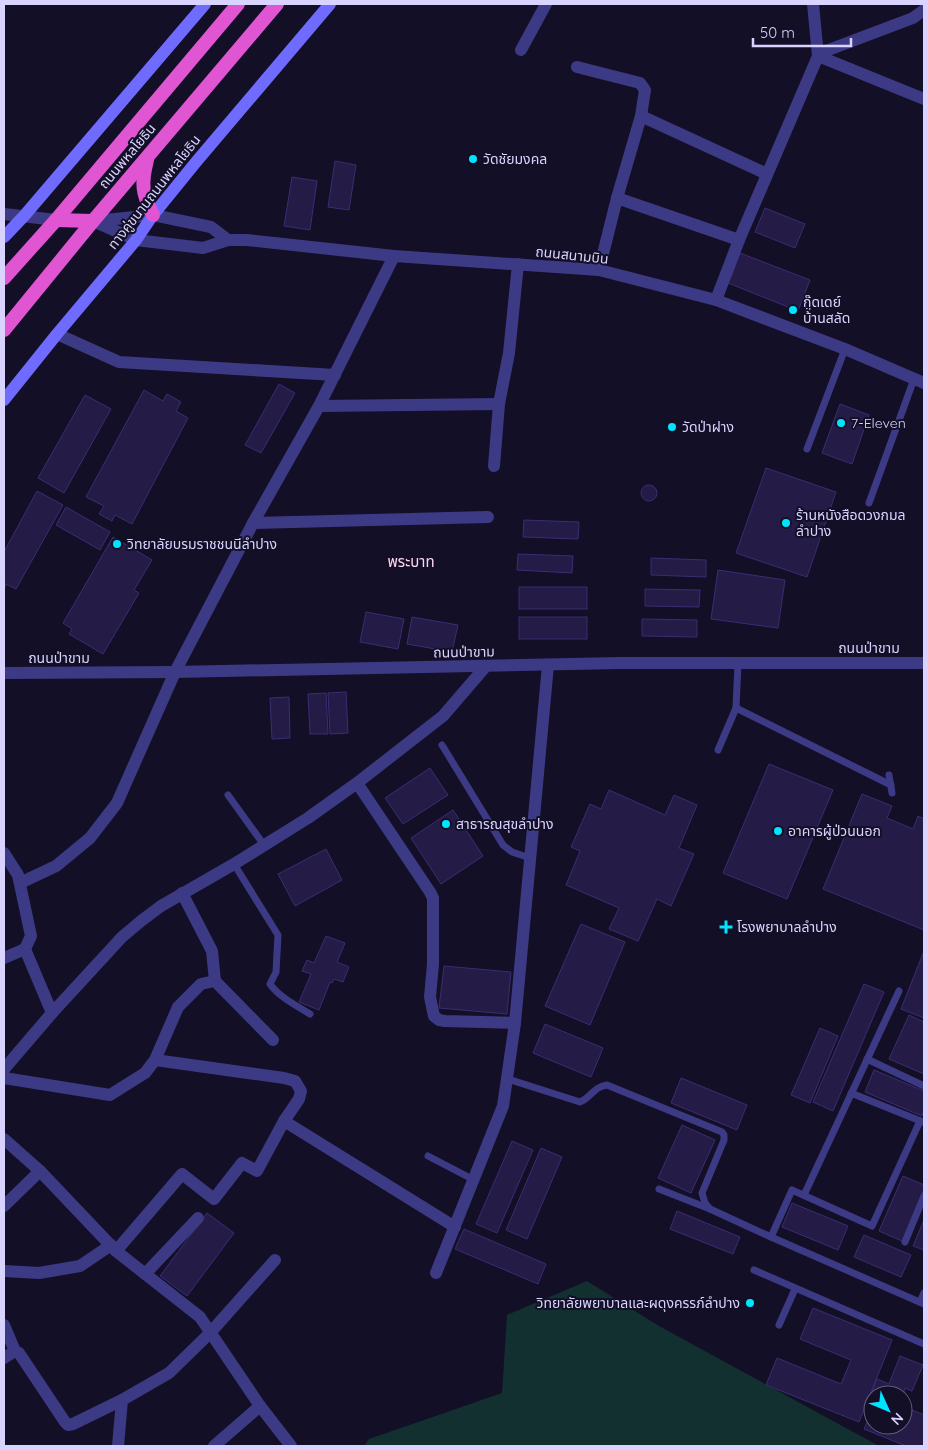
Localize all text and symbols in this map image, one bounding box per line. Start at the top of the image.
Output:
scale bar [753,15,850,47]
text: 50 m [760,23,795,42]
street label: ถนนพหลโยธิน [94,120,160,192]
street label: ทางคู่ขนานถนนพหลโยธิน [104,131,204,253]
place label: วัดชัยมงคล [483,150,547,168]
marker: วัดชัยมงคล [467,153,479,165]
street label: ถนนสนามบิน [535,242,609,268]
place label: กู๊ดเดย์ บ้านสลัด [803,293,850,327]
marker: กู๊ดเดย์ บ้านสลัด [787,304,799,316]
place label: 7-Eleven [851,414,906,432]
marker: 7-Eleven [835,417,847,429]
place label: วัดป่าฝาง [682,418,734,436]
marker: วัดป่าฝาง [666,421,678,433]
place label: ร้านหนังสือดวงกมล ลำปาง [796,506,905,540]
marker: ร้านหนังสือดวงกมล ลำปาง [780,517,792,529]
place label: วิทยาลัยบรมราชชนนีลำปาง [126,535,277,553]
marker: วิทยาลัยบรมราชชนนีลำปาง [111,538,123,550]
district label: พระบาท [387,552,435,571]
street label: ถนนป่าขาม [838,639,900,657]
street label: ถนนป่าขาม [433,642,495,662]
street label: ถนนป่าขาม [28,649,90,667]
place label: สาธารณสุขลำปาง [456,815,554,833]
marker: สาธารณสุขลำปาง [440,818,452,830]
place label: อาคารผู้ป่วนนอก [788,822,881,840]
marker: อาคารผู้ป่วนนอก [772,825,784,837]
place label: โรงพยาบาลลำปาง [737,918,837,936]
marker: โรงพยาบาลลำปาง [719,920,733,934]
place label: วิทยาลัยพยาบาลและผดุงครรภ์ลําปาง [536,1294,740,1312]
marker: วิทยาลัยพยาบาลและผดุงครรภ์ลําปาง [744,1297,756,1309]
north arrow [863,1385,913,1435]
text: N [887,1409,907,1429]

